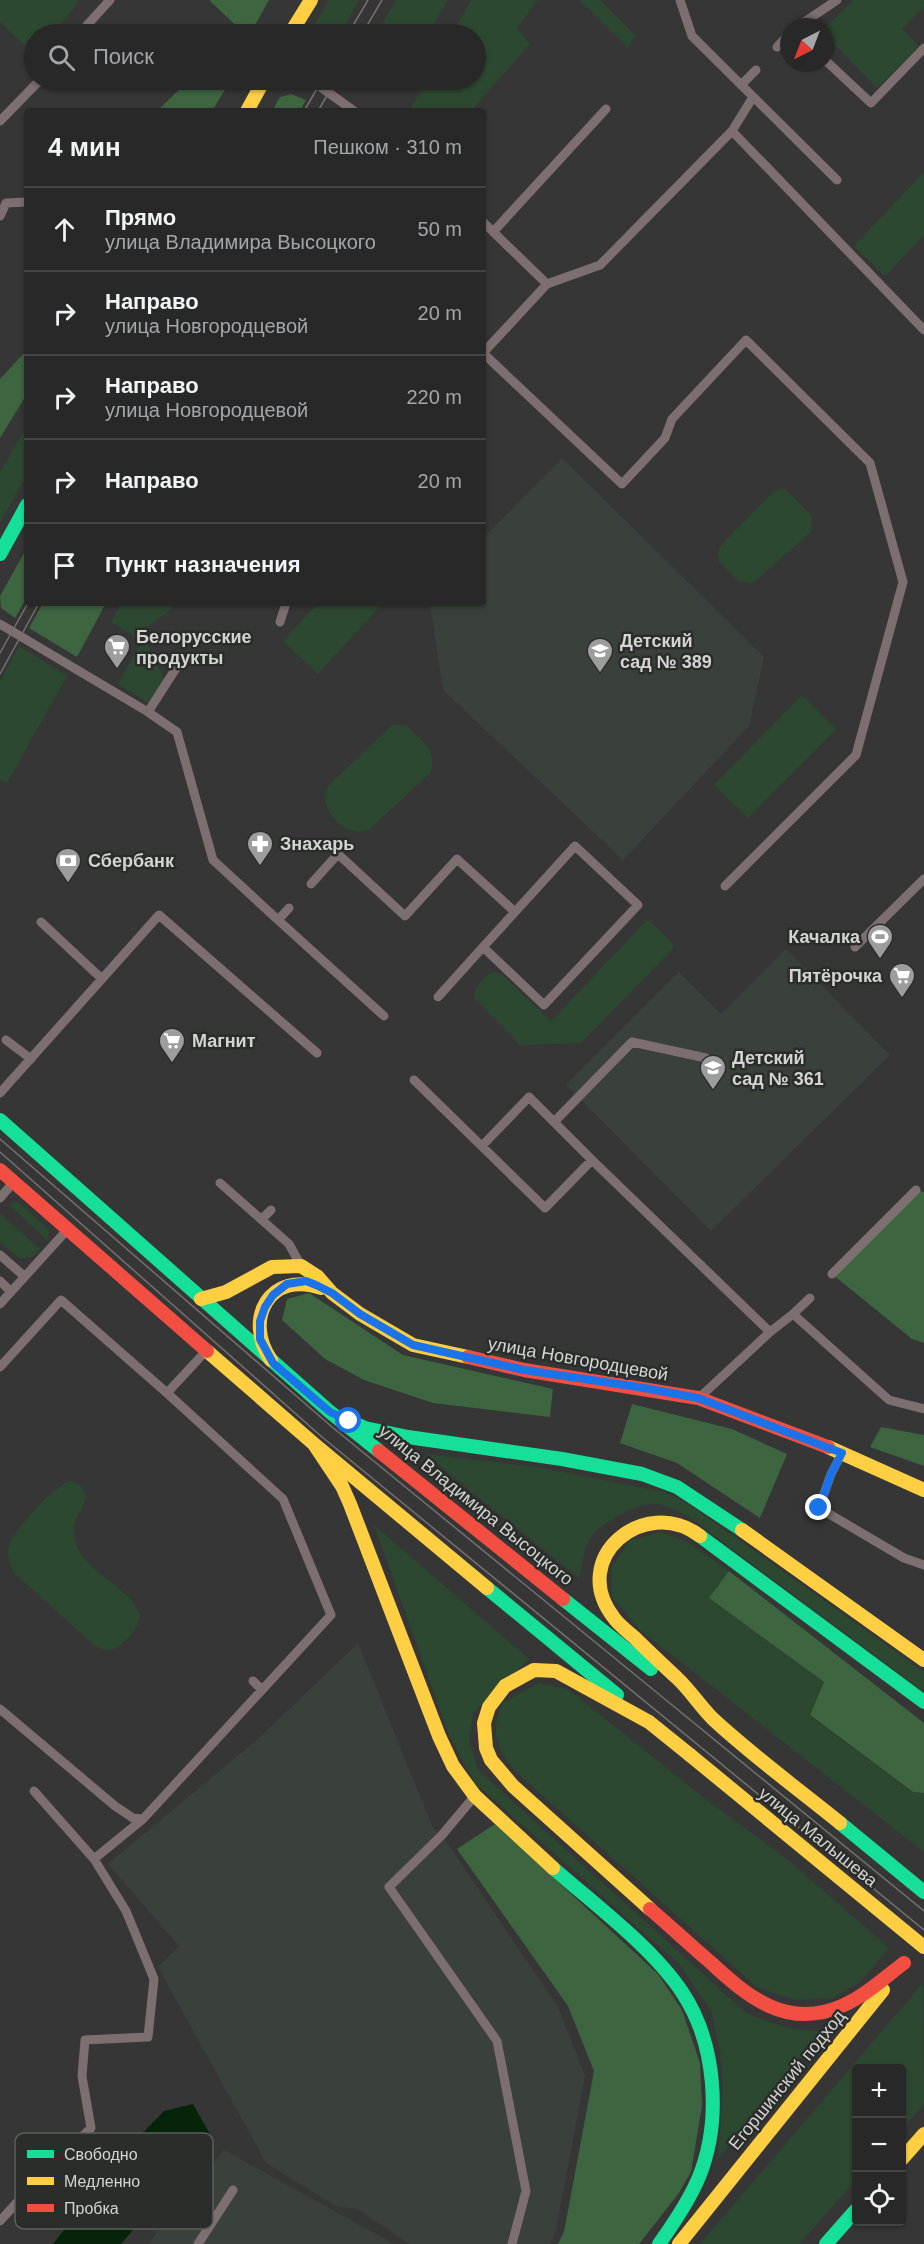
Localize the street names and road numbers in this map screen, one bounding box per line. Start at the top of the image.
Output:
street label: улица Новгородцевой [486,1333,670,1385]
street label: улица Владимира Высоцкого [375,1421,577,1589]
street label: улица Малышева [755,1783,882,1892]
street label: Егоршинский подход [725,2006,850,2154]

